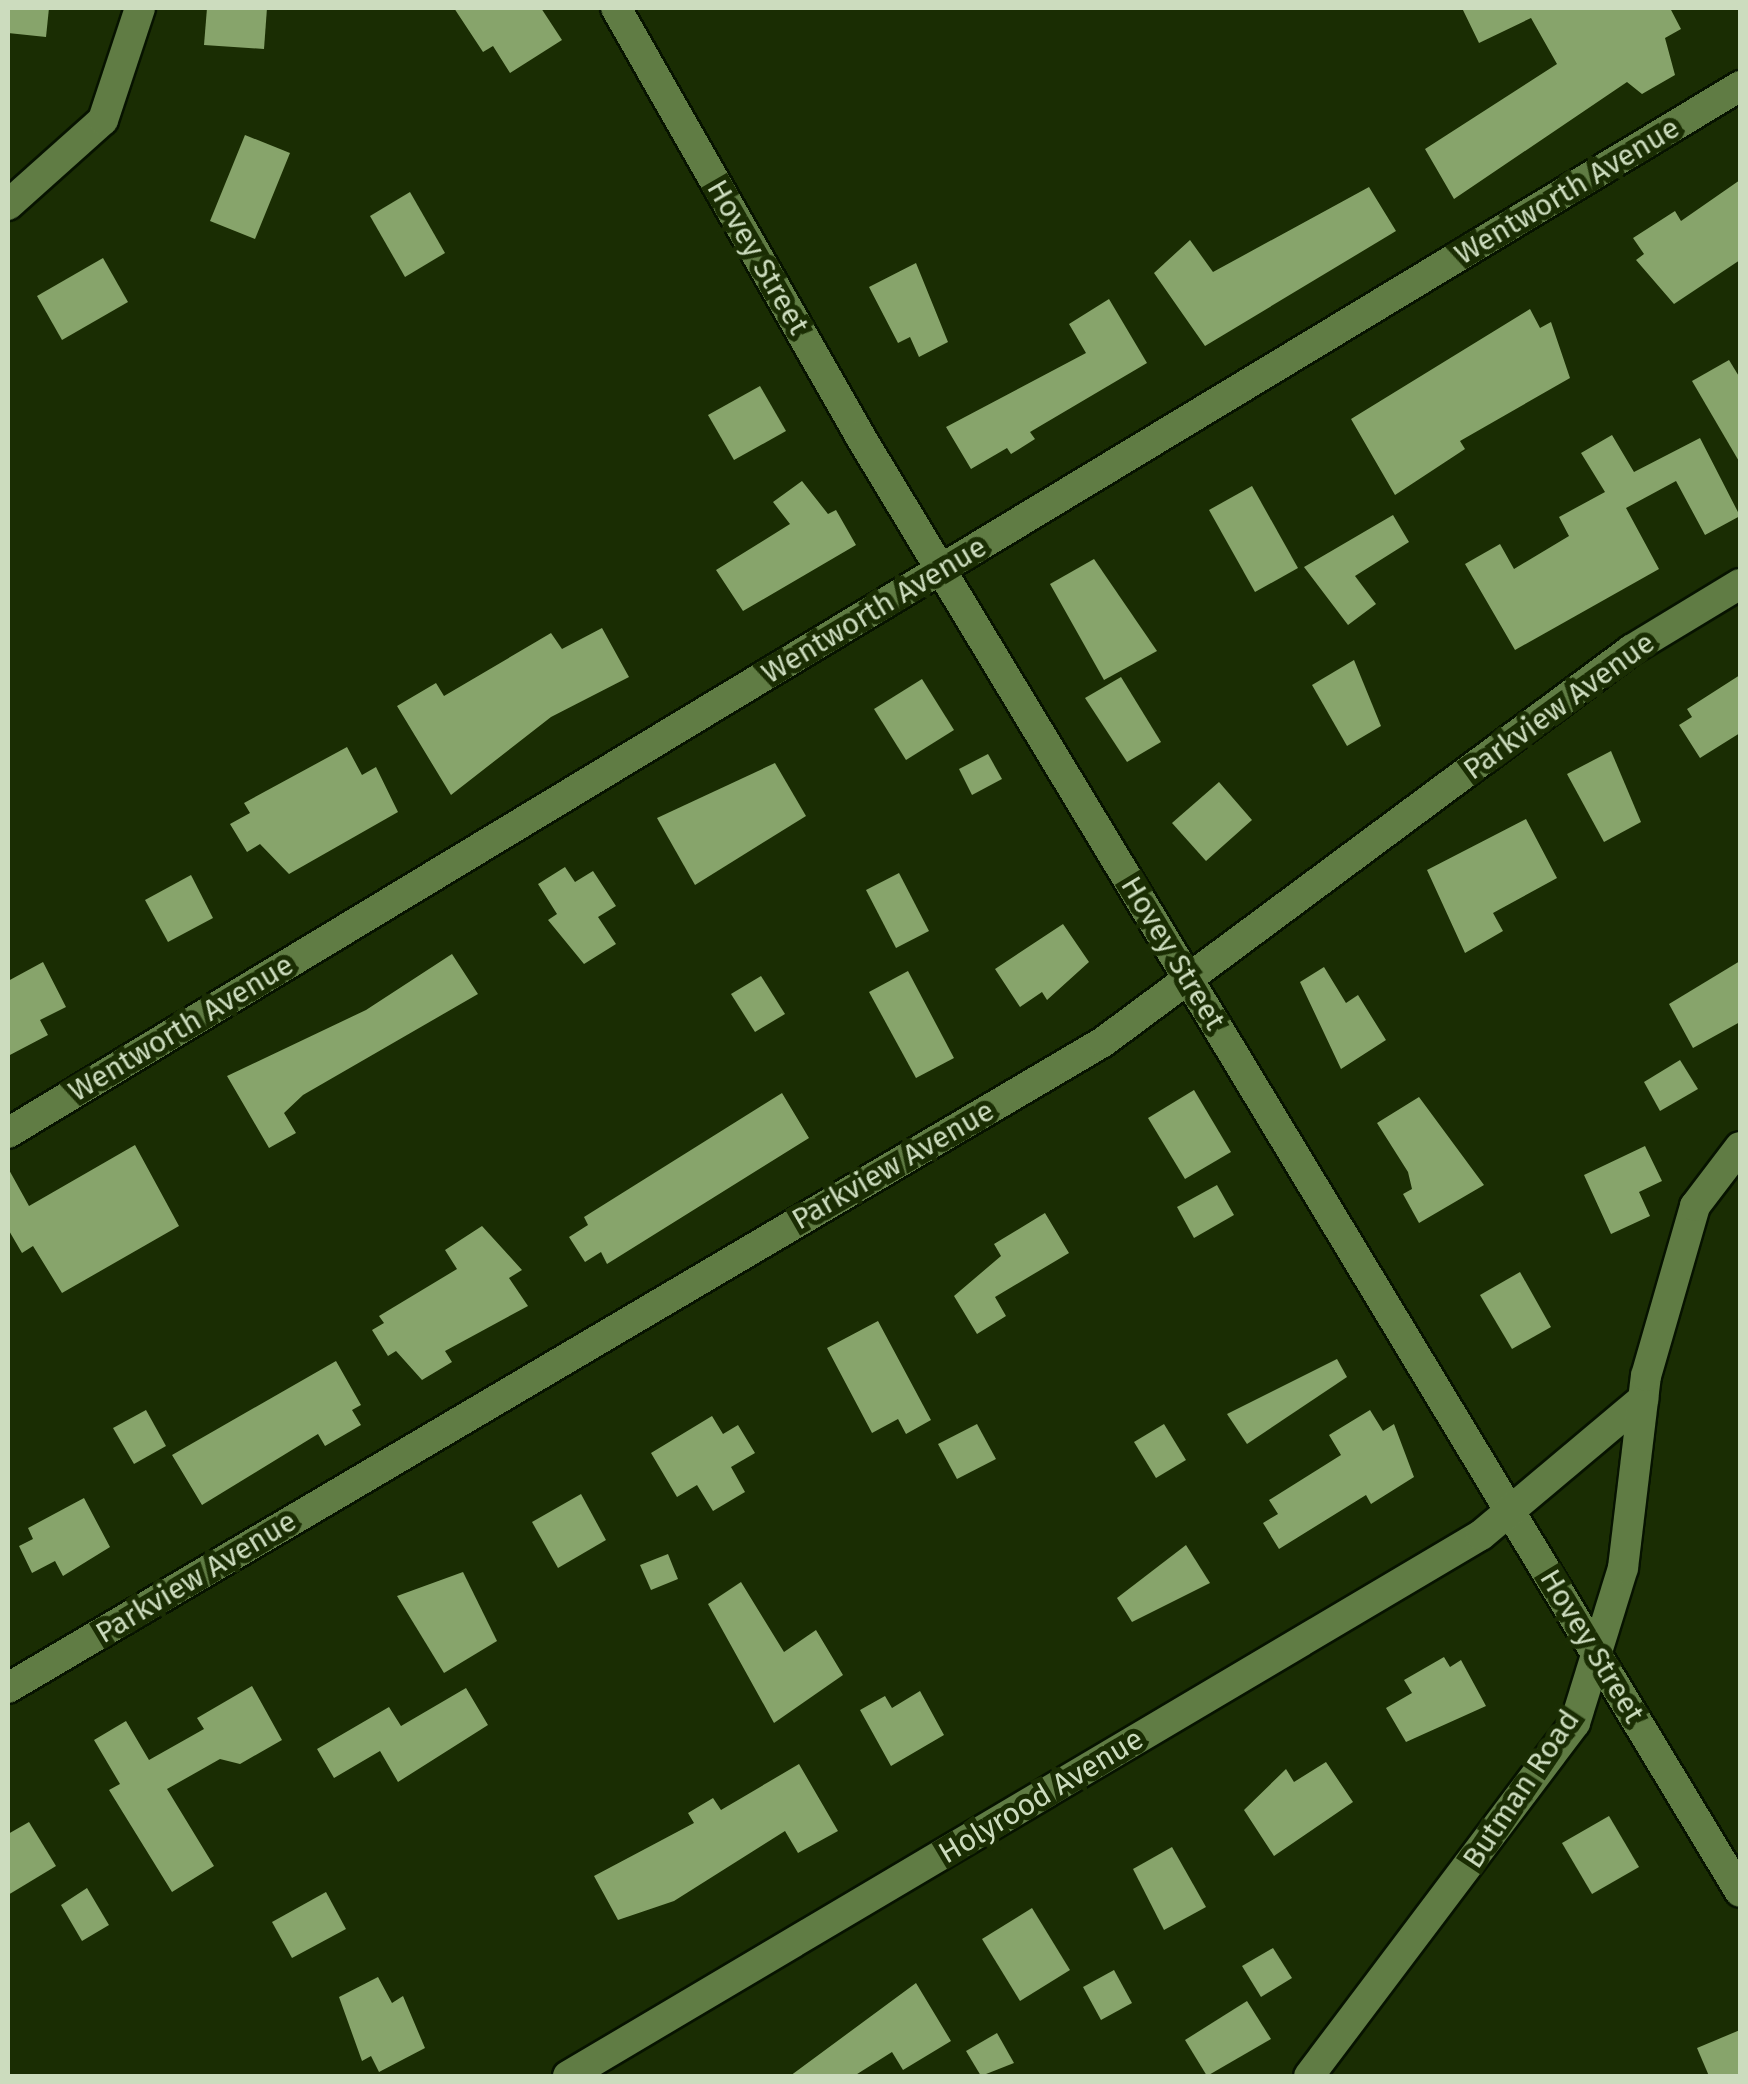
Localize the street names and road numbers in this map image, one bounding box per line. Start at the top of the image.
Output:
street label: Wentworth Avenue [1448,110,1686,272]
street label: Hovey Street [699,173,817,341]
street label: Wentworth Avenue [755,529,993,691]
street label: Parkview Avenue [1456,625,1662,787]
street label: Hovey Street [1113,870,1233,1036]
street label: Wentworth Avenue [62,947,300,1109]
street label: Parkview Avenue [785,1093,1001,1237]
street label: Parkview Avenue [89,1503,303,1651]
street label: Hovey Street [1532,1563,1652,1729]
street label: Butman Road [1455,1703,1587,1875]
street label: Holyrood Avenue [932,1721,1150,1871]

